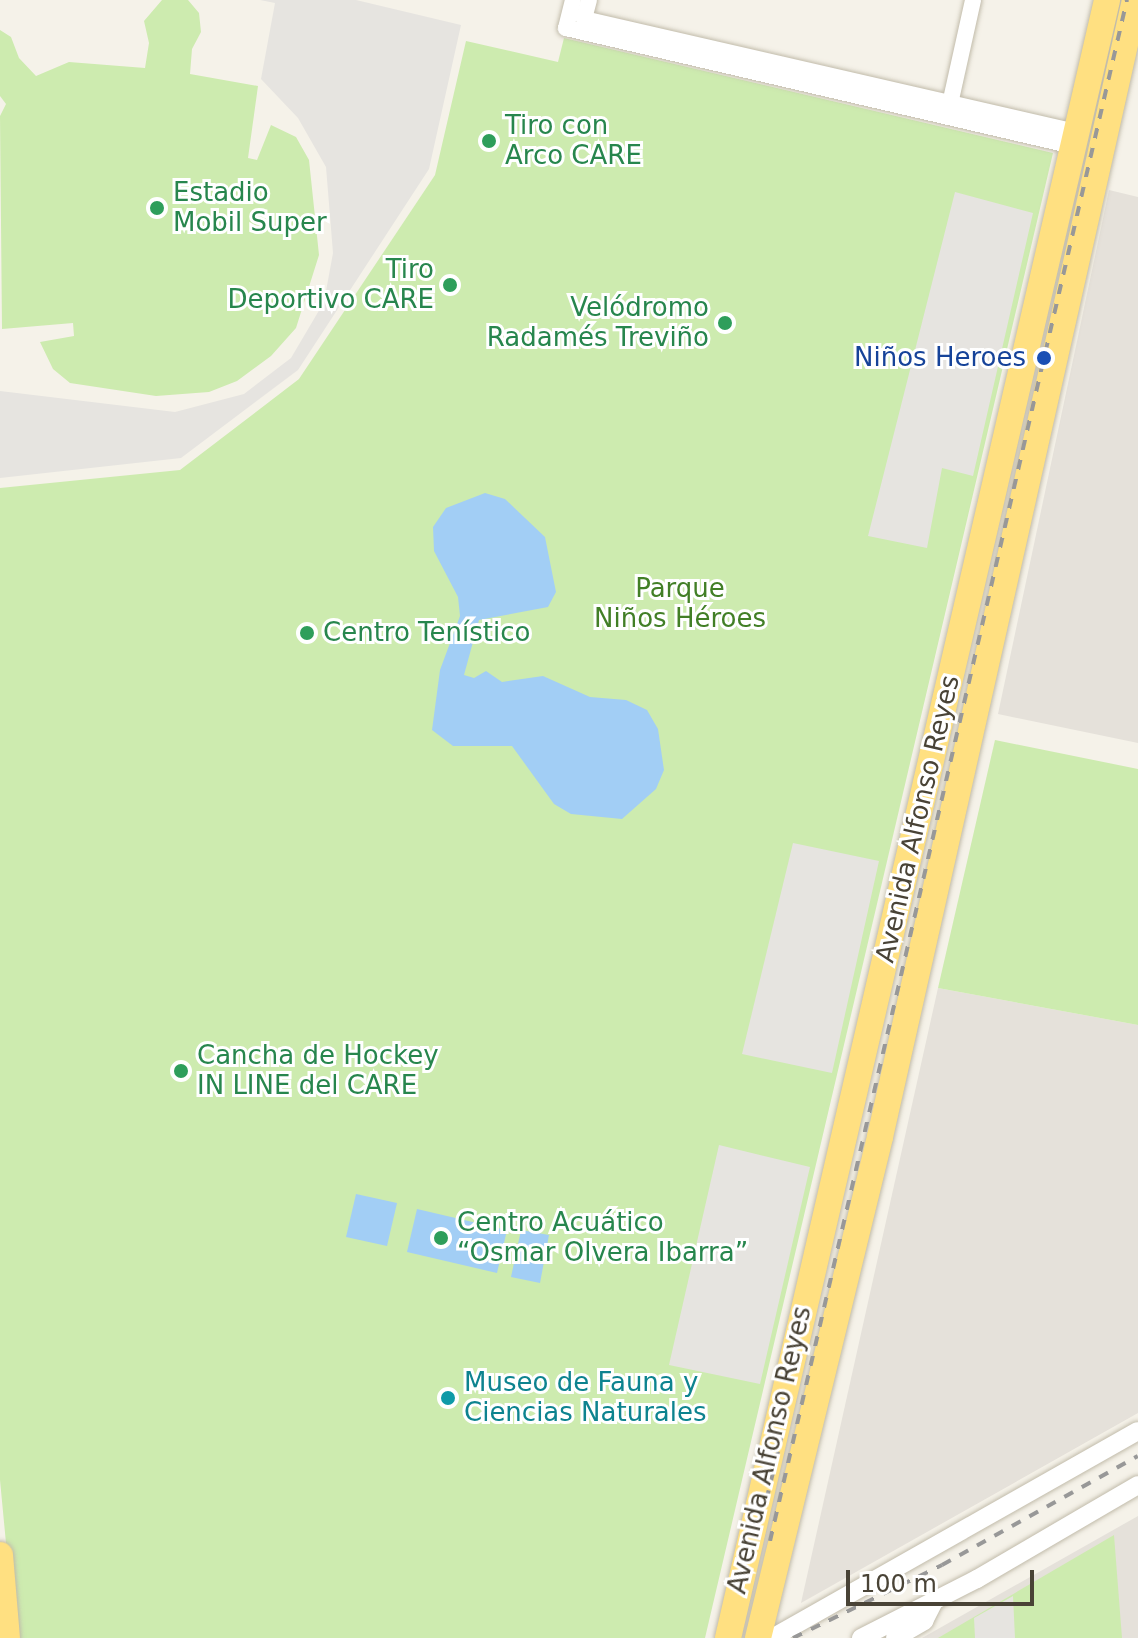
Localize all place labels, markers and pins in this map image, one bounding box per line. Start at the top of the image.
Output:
place label: Tiro con Arco CARE [505,110,642,172]
marker: Tiro con Arco CARE [480,132,498,150]
place label: Estadio Mobil Super [173,177,327,238]
marker: Estadio Mobil Super [148,199,166,217]
place label: Tiro Deportivo CARE [227,254,434,316]
marker: Tiro Deportivo CARE [441,276,459,294]
place label: Velódromo Radamés Treviño [487,292,709,354]
marker: Velódromo Radamés Treviño [716,314,734,332]
place label: Niños Heroes [854,342,1026,374]
marker: Niños Heroes [1033,347,1055,369]
place label: Centro Tenístico [323,617,530,649]
marker: Centro Tenístico [298,624,316,642]
place label: Cancha de Hockey IN LINE del CARE [197,1040,439,1102]
marker: Cancha de Hockey IN LINE del CARE [172,1062,190,1080]
place label: Centro Acuático “Osmar Olvera Ibarra” [457,1207,748,1268]
marker: Centro Acuático “Osmar Olvera Ibarra” [432,1229,450,1247]
place label: Museo de Fauna y Ciencias Naturales [464,1367,707,1428]
marker: Museo de Fauna y Ciencias Naturales [439,1389,457,1407]

